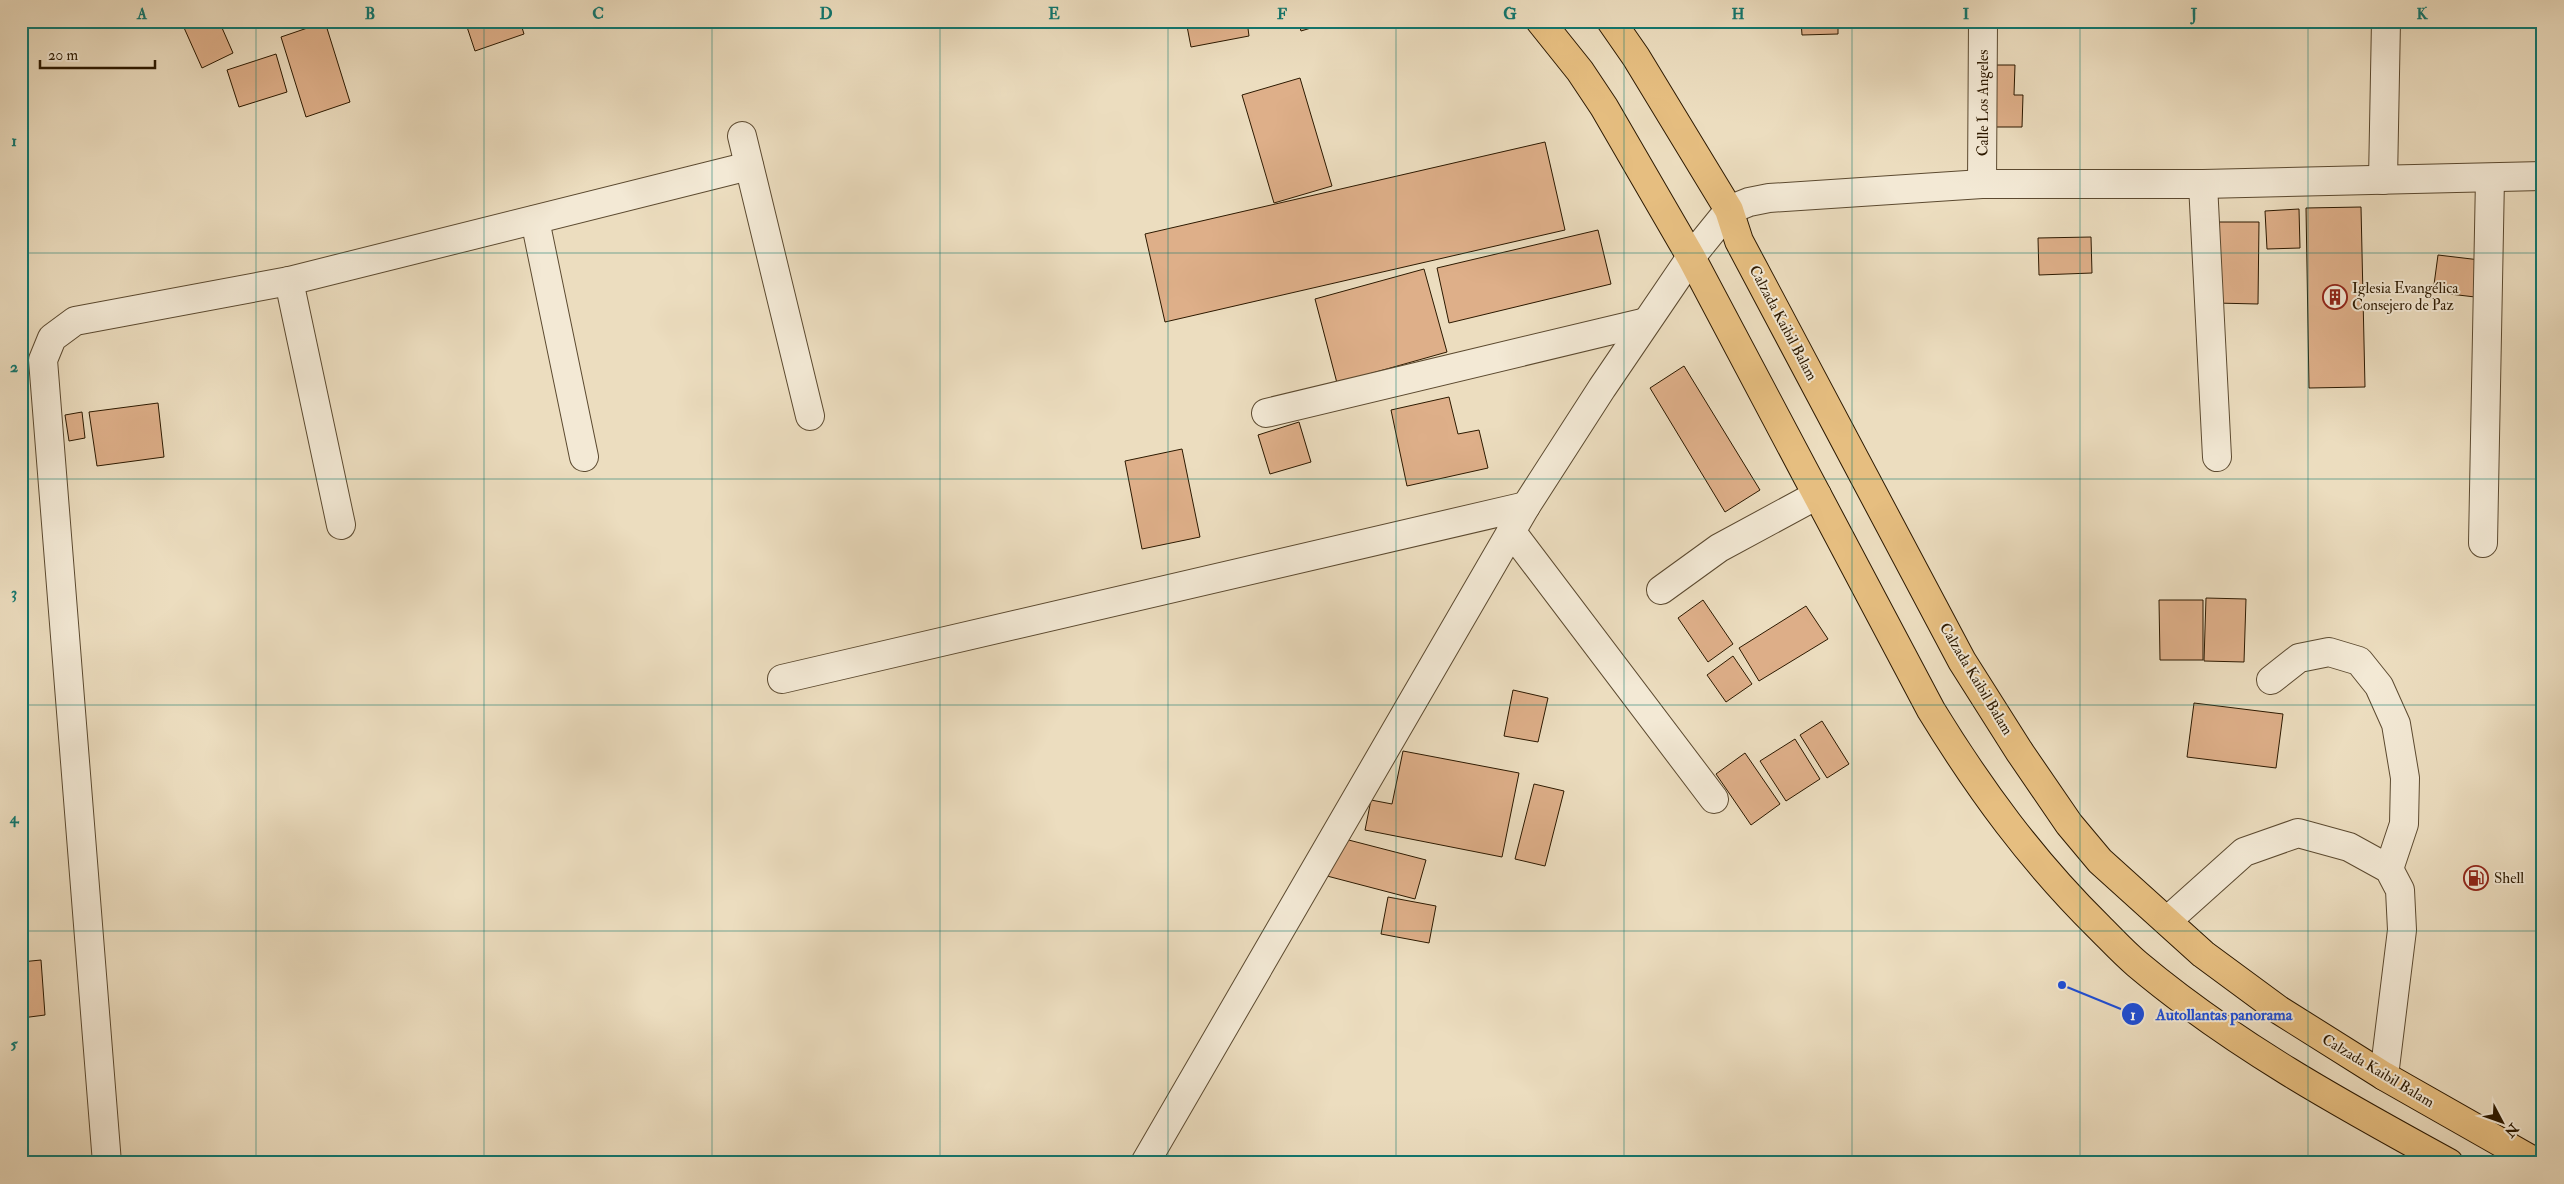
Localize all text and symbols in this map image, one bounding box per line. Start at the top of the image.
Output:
text: A [136,4,148,24]
text: B [365,4,375,24]
text: C [592,4,604,24]
text: D [819,4,833,24]
text: E [1048,4,1060,24]
text: F [1277,4,1287,24]
text: G [1503,4,1517,24]
text: H [1731,4,1745,24]
text: I [1963,4,1970,24]
text: J [2190,4,2198,25]
text: K [2416,4,2428,24]
scale bar [40,38,155,70]
text: 20 m [48,46,78,65]
street label: Calle Los Angeles [1974,50,1993,156]
text: 1 [11,131,17,151]
street label: Calzada Kaibil Balam [1745,262,1822,384]
place label: Iglesia Evangélica Consejero de Paz [2352,279,2459,315]
building icon: Iglesia Evangélica Consejero de Paz [2322,284,2348,310]
text: 2 [10,357,18,377]
text: 3 [11,583,17,603]
street label: Calzada Kaibil Balam [1935,619,2017,739]
text: 4 [9,808,20,828]
fuel station icon: Shell [2463,865,2489,891]
place label: Shell [2494,869,2524,888]
callout: Autollantas panorama [2120,999,2302,1030]
text: Autollantas panorama [2155,1005,2293,1026]
text: 1 [2130,1006,2136,1025]
street label: Calzada Kaibil Balam [2318,1030,2438,1112]
text: 5 [10,1034,18,1054]
north arrow [2476,1096,2526,1146]
text: N [2501,1119,2523,1141]

